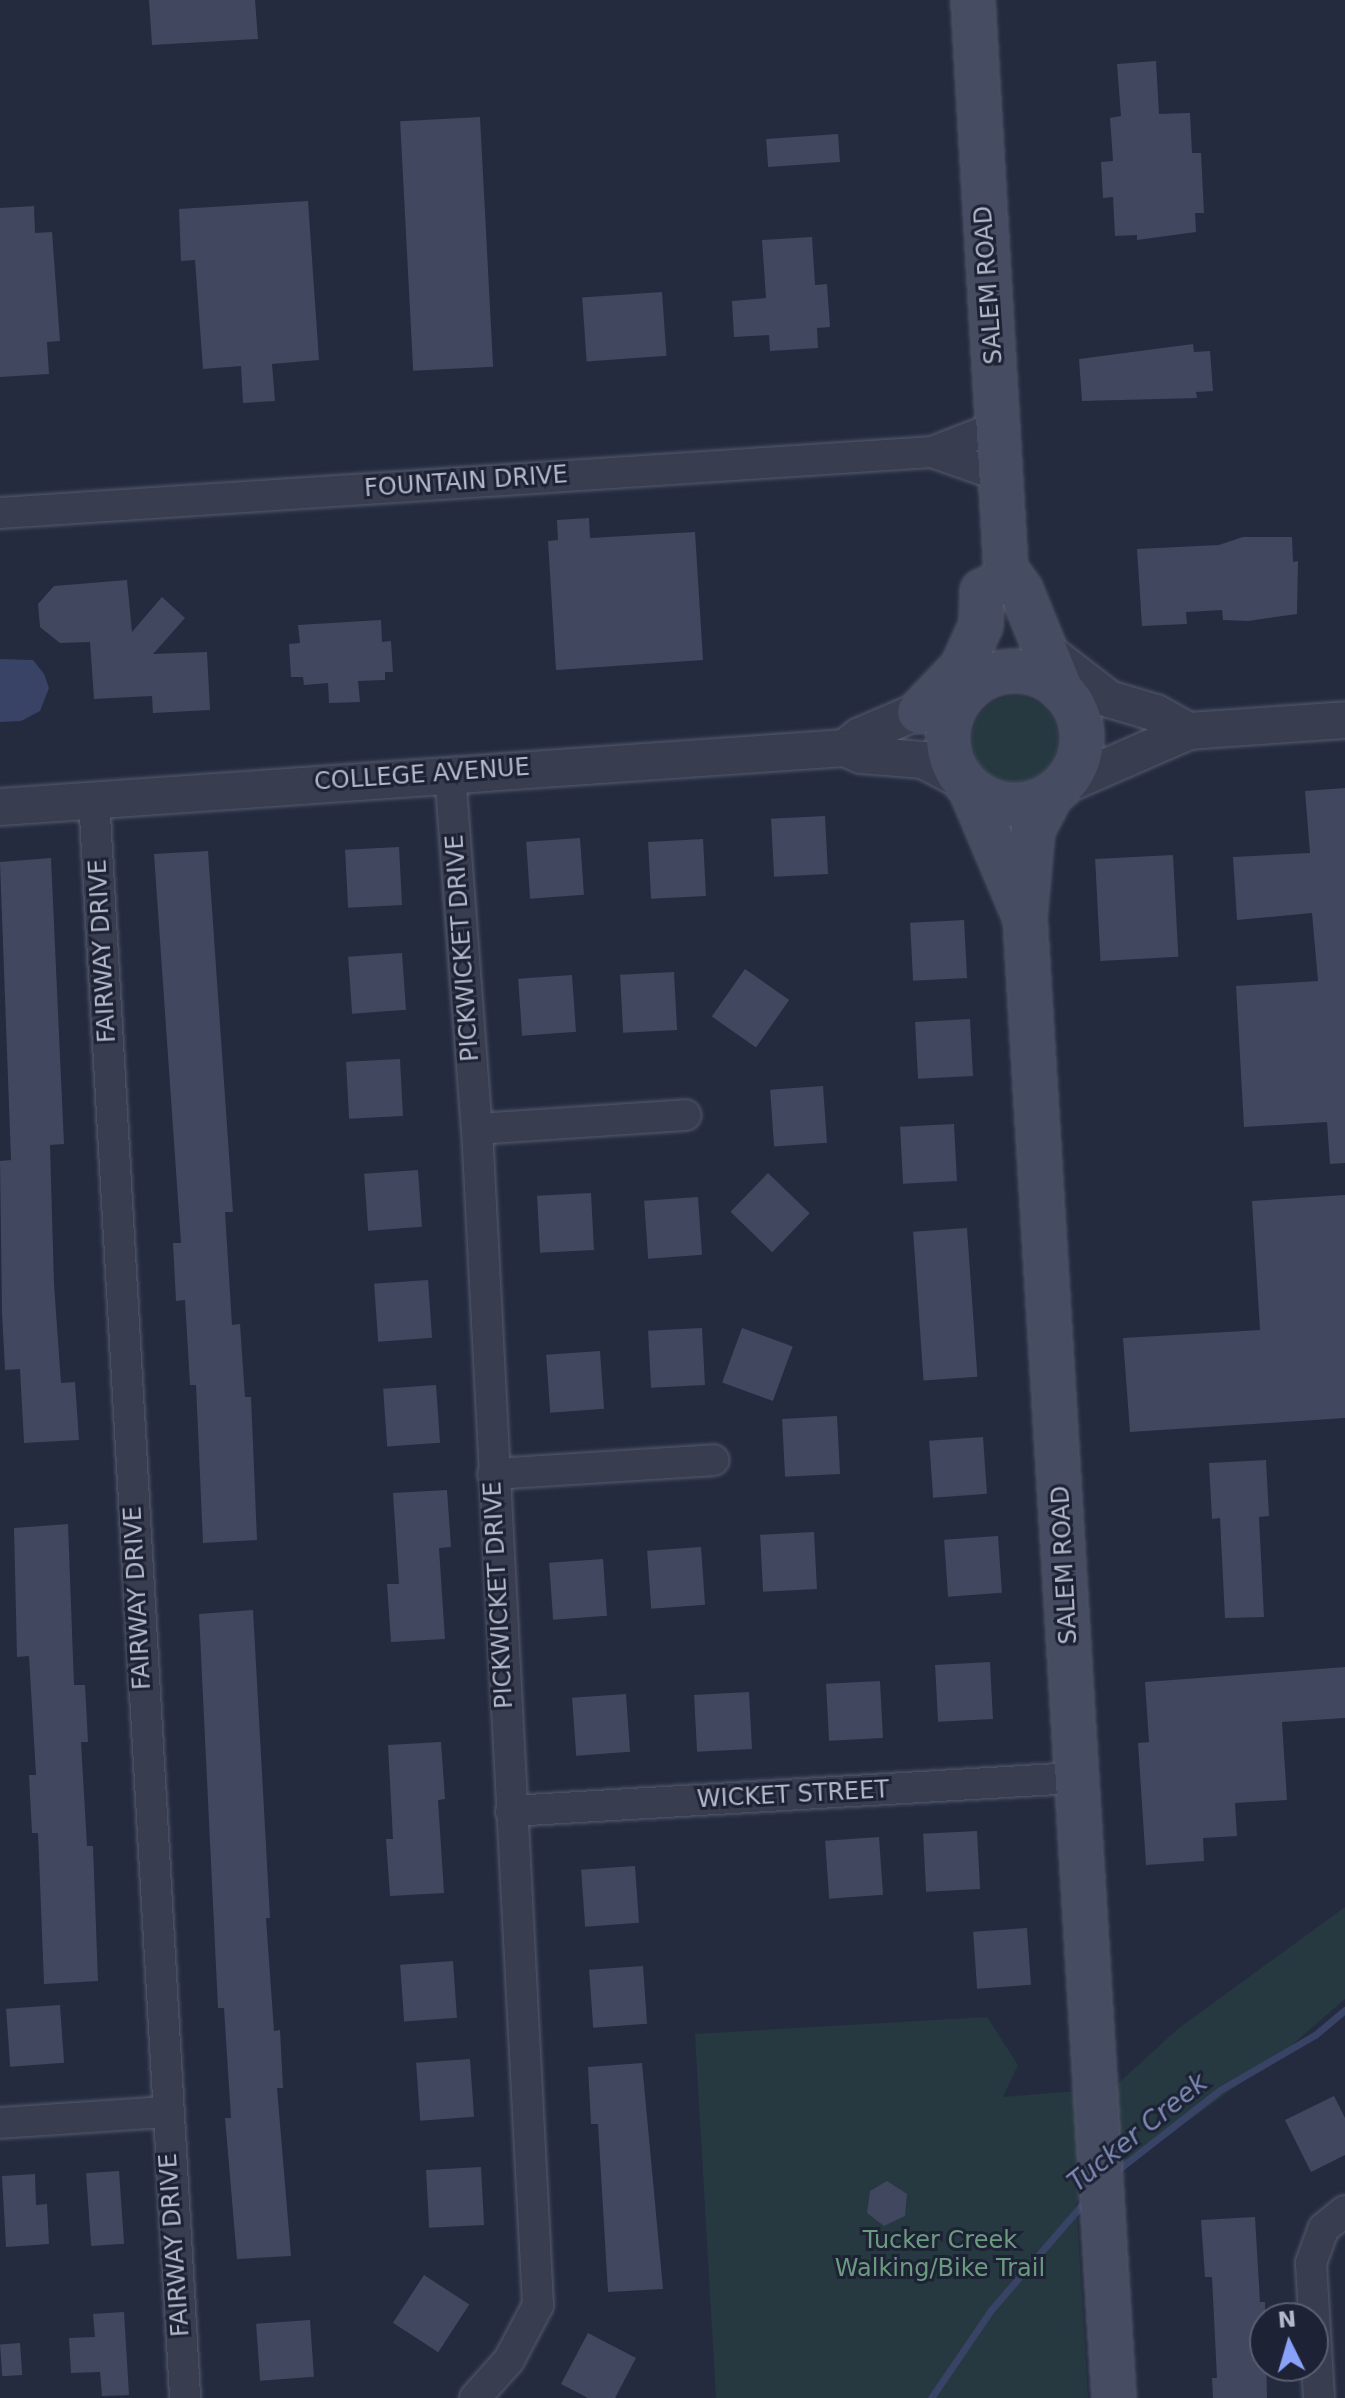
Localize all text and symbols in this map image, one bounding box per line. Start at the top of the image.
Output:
street label: SALEM ROAD [969,205,1009,365]
street label: FOUNTAIN DRIVE [363,461,569,503]
street label: COLLEGE AVENUE [313,753,531,797]
street label: PICKWICKET DRIVE [441,833,485,1063]
street label: FAIRWAY DRIVE [84,858,122,1044]
street label: PICKWICKET DRIVE [479,1481,519,1709]
street label: SALEM ROAD [1046,1485,1084,1645]
street label: FAIRWAY DRIVE [119,1505,157,1691]
street label: WICKET STREET [696,1776,890,1814]
water label: Tucker Creek [1062,2067,1214,2199]
street label: FAIRWAY DRIVE [154,2152,196,2338]
park label: Tucker Creek Walking/Bike Trail [835,2227,1045,2283]
north arrow [1249,2302,1329,2382]
text: N [1277,2306,1297,2333]

